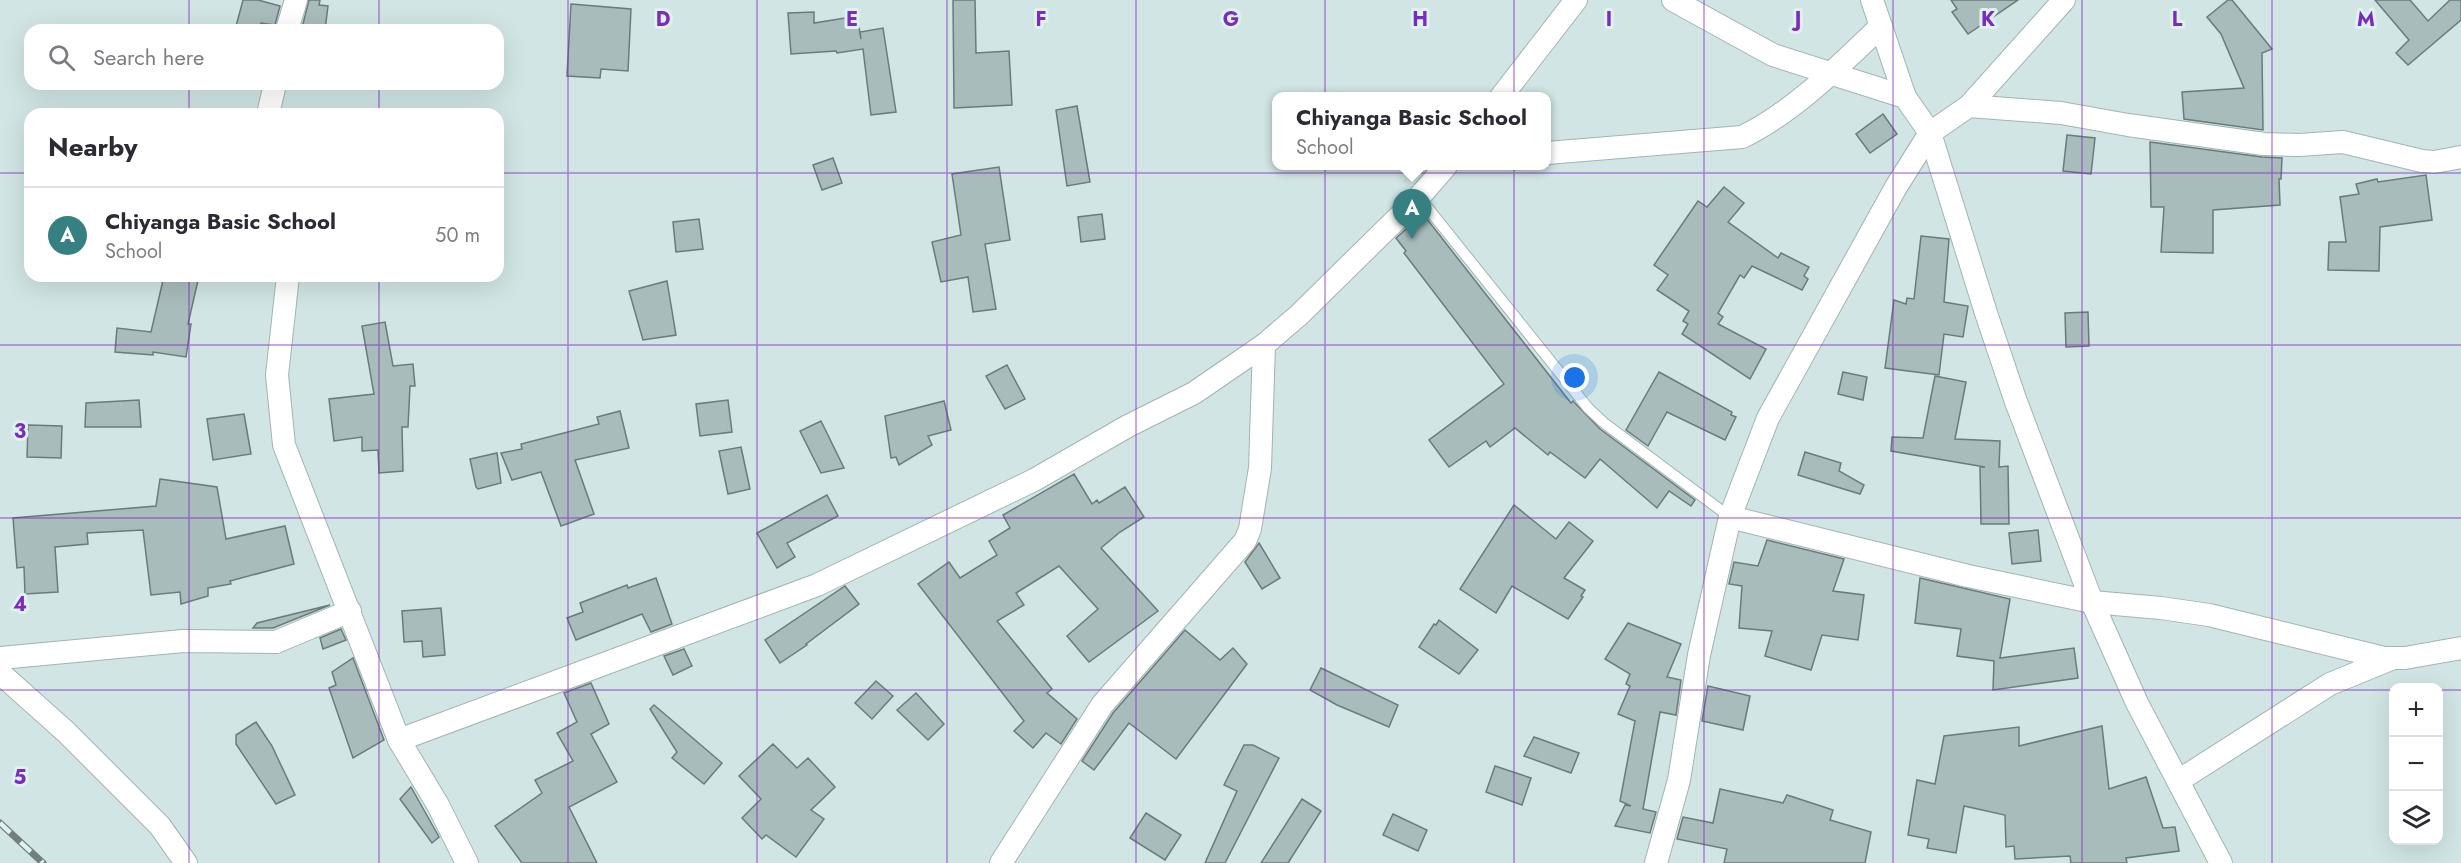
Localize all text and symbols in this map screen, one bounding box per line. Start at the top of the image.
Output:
text: D [656,5,670,34]
text: E [846,5,858,34]
text: F [1035,5,1047,34]
text: G [1223,5,1239,34]
text: H [1412,5,1428,34]
text: I [1606,5,1612,34]
text: J [1791,5,1801,34]
text: K [1981,5,1995,34]
text: L [2172,5,2183,34]
text: M [2357,5,2375,34]
search box [24,24,504,90]
icon: search [45,41,78,74]
text: Search here [93,41,204,73]
popup [1272,92,1551,170]
text: Chiyanga Basic School [1296,101,1527,133]
text: Nearby [48,128,137,166]
text: School [1296,133,1354,162]
pin: A [1392,190,1432,239]
text: Chiyanga Basic School [105,205,336,237]
text: A [60,221,75,250]
text: 50 m [435,221,480,250]
text: School [105,237,162,266]
your location [1560,363,1589,392]
text: 3 [14,417,26,446]
text: 4 [13,590,27,619]
map controls [2389,683,2443,845]
button: + [2389,683,2443,737]
button: − [2389,737,2443,791]
text: 5 [14,763,27,792]
button: layers [2389,791,2443,845]

